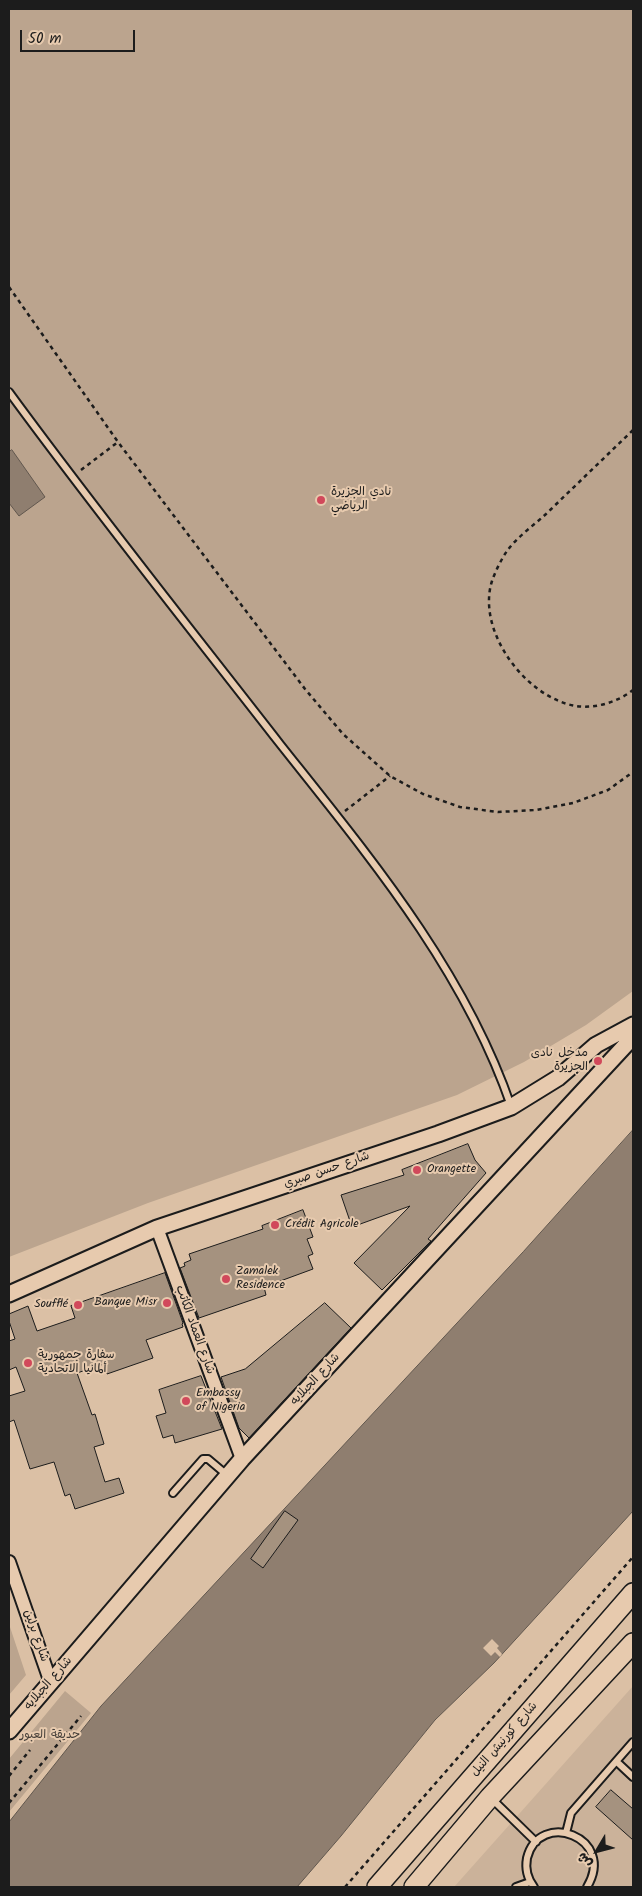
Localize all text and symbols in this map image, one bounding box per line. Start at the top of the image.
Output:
scale bar [22,20,138,52]
text: 50 m [28,27,62,51]
place label: نادي الجزيرة الرياضي [331,486,391,514]
marker: نادي الجزيرة الرياضي [315,494,327,506]
place label: مدخل نادى الجزيرة [531,1047,588,1075]
marker: مدخل نادى الجزيرة [592,1055,604,1067]
street label: شارع حسن صبري [282,1150,372,1192]
place label: Orangette [427,1163,476,1177]
marker: Orangette [411,1164,423,1176]
place label: Crédit Agricole [285,1218,359,1232]
marker: Crédit Agricole [269,1219,281,1231]
place label: Zamalek Residence [236,1265,285,1293]
marker: Zamalek Residence [220,1273,232,1285]
street label: شارع العماد الكاتب [171,1284,217,1376]
place label: Banque Misr [94,1296,157,1310]
marker: Banque Misr [161,1297,173,1309]
place label: Soufflé [34,1298,68,1312]
marker: Soufflé [72,1299,84,1311]
place label: سفارة جمهورية ألمانيا الاتحادية [38,1349,115,1377]
street label: شارع الجبلايه [288,1351,344,1409]
marker: سفارة جمهورية ألمانيا الاتحادية [22,1357,34,1369]
place label: Embassy of Nigeria [196,1387,245,1415]
marker: Embassy of Nigeria [180,1395,192,1407]
street label: شارع برلين [19,1608,51,1664]
street label: شارع الجبلايه [22,1654,76,1714]
street label: شارع كورنيش النيل [469,1700,541,1780]
park label: حديقة العبور [20,1729,80,1743]
north arrow [572,1826,622,1876]
text: ش [572,1847,598,1873]

